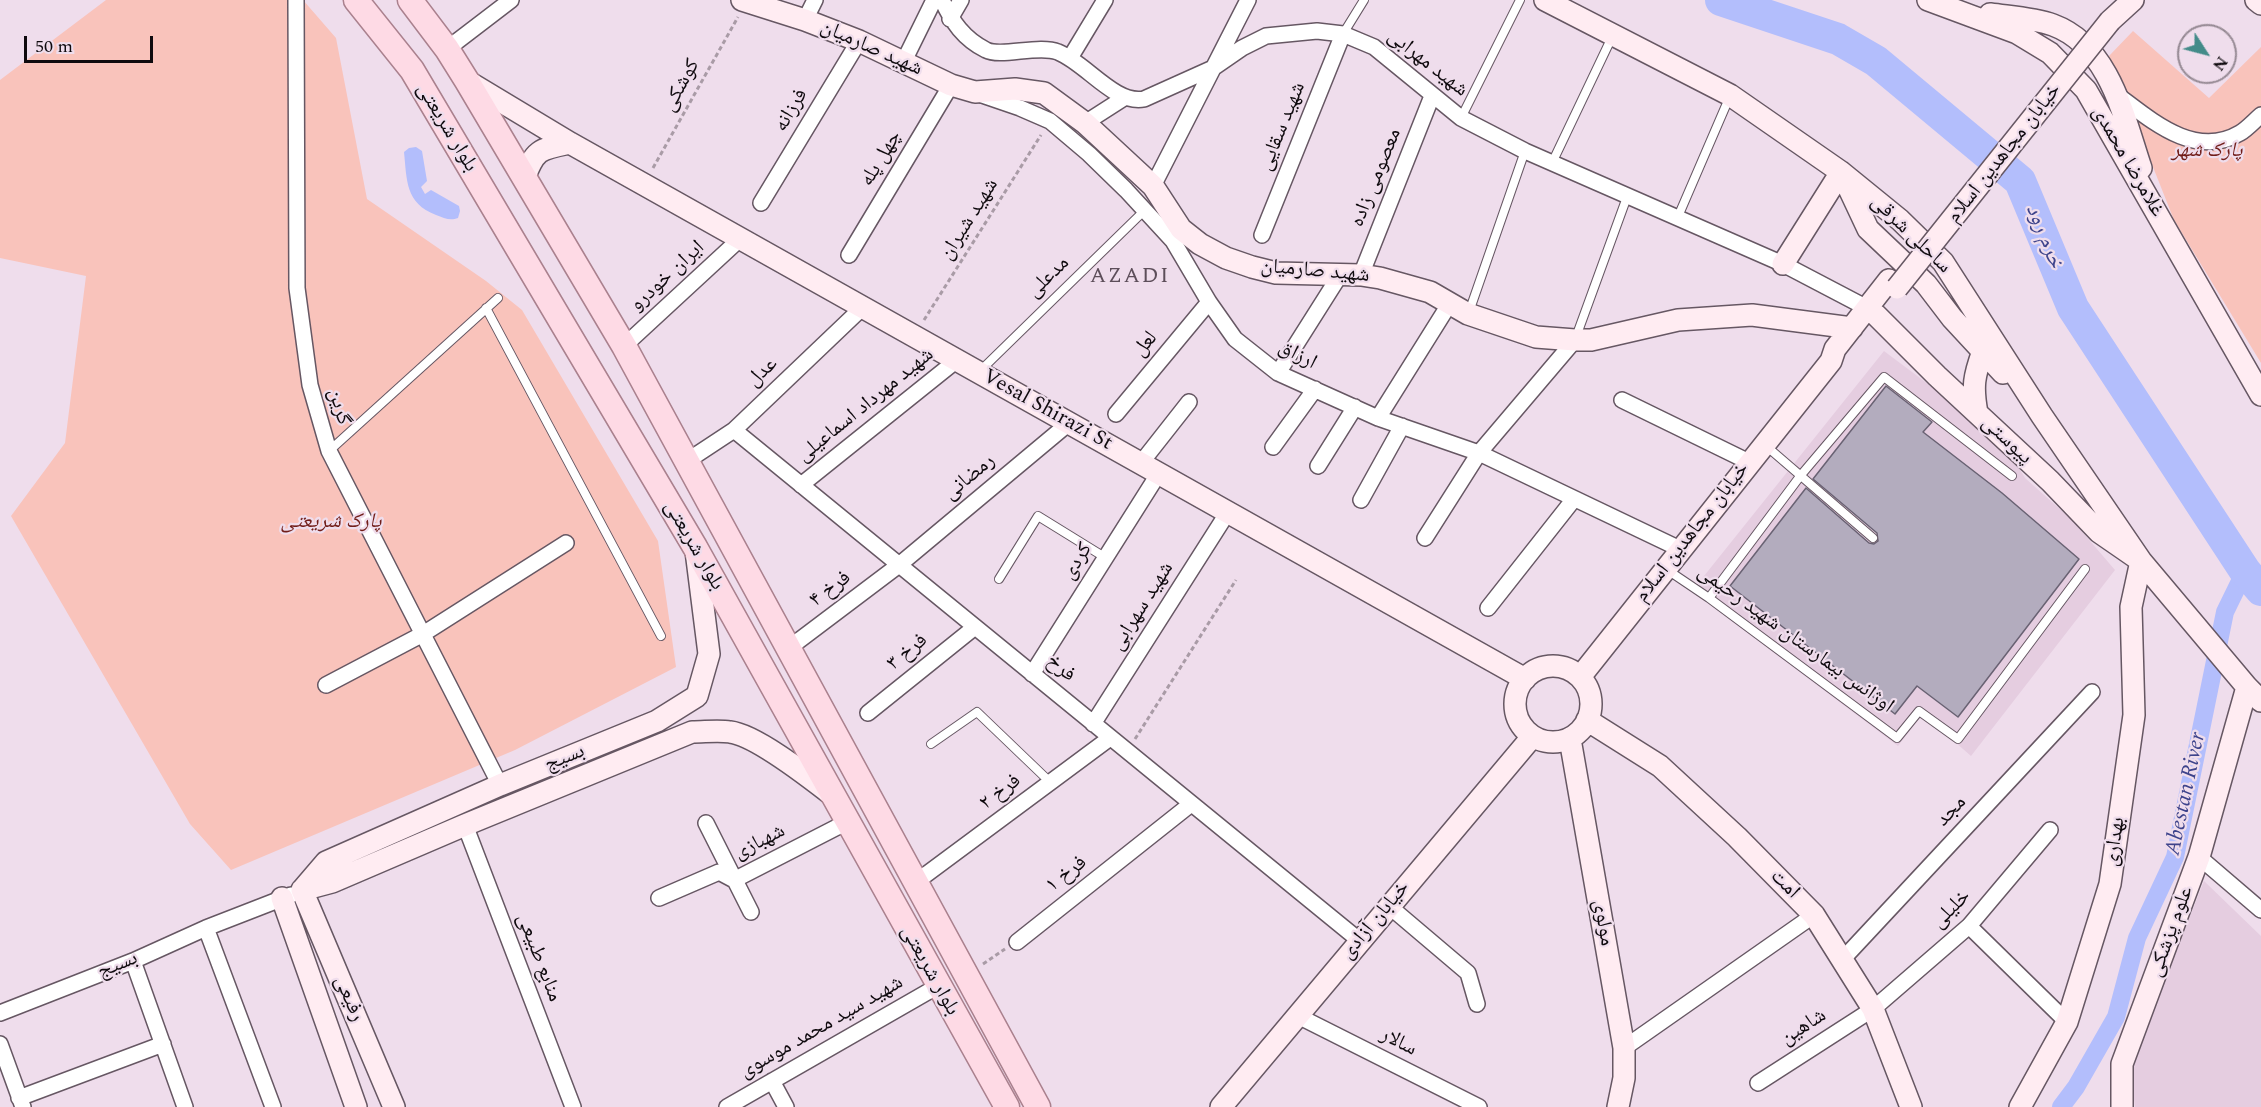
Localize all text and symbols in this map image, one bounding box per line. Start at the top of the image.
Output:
street label: شهید صارمیان [816,15,926,83]
scale bar [27,24,156,62]
north arrow [2177,24,2237,84]
street label: شهید مهرابی [1381,25,1473,103]
text: 50 m [35,33,73,60]
text: N [2206,51,2233,76]
street label: کوشکی [657,55,707,117]
street label: بلوار شریعتی [410,79,482,177]
street label: شهید سقایی [1254,79,1312,175]
street label: خیابان مجاهدین اسلام [1942,79,2068,229]
street label: فرزانه [769,85,815,137]
street label: غلامرضا محمدی [2085,102,2169,222]
street label: معصومی زاده [1346,125,1408,231]
street label: چهل پله [856,126,908,192]
park label: پارک شهر [2171,139,2243,165]
street label: شهید شیران [935,174,1005,266]
street label: ساحلی شرقی [1864,190,1956,280]
water label: خرم رود [2018,201,2068,273]
street label: ایران خودرو [625,236,711,318]
street label: مدعلی [1022,252,1076,304]
street label: شهید صارمیان [1259,255,1371,289]
district label: AZADI [1090,265,1170,291]
street label: لعل [1128,327,1164,363]
street label: ارزاق [1274,336,1320,376]
street label: شهید مهرداد اسماعیلی [792,343,940,469]
street label: عدل [742,353,784,393]
street label: Vesal Shirazi St [978,365,1116,457]
street label: گرین [321,386,355,428]
street label: پیوستی [1975,411,2037,471]
street label: رمضانی [939,449,1001,507]
street label: خیابان مجاهدین اسلام [1630,458,1756,608]
street label: بلوار شریعتی [657,497,729,595]
park label: پارک شریعتی [281,510,381,536]
street label: کردی [1057,539,1099,585]
street label: شهید سهرابی [1106,558,1180,656]
street label: اوژانس بیمارستان شهید رحیمی [1692,560,1898,720]
street label: فرخ ۴ [805,566,857,614]
street label: فرخ ۳ [882,629,934,677]
street label: فرخ [1040,650,1080,688]
water label: Abestan River [2161,730,2213,858]
street label: بسیج [541,740,589,778]
street label: فرخ ۲ [975,769,1027,817]
street label: مجد [1931,791,1973,833]
street label: بهداری [2100,816,2132,868]
street label: شهبازی [730,819,790,867]
street label: فرخ ۱ [1041,851,1093,899]
street label: امت [1764,865,1804,905]
street label: خیابان آزادی [1336,877,1416,965]
street label: علوم پزشکی [2144,883,2200,981]
street label: خلیلی [1927,885,1977,935]
street label: مولوی [1586,898,1618,948]
street label: منابع طبیعی [510,910,566,1006]
street label: بلوار شریعتی [894,921,964,1021]
street label: بسیج [94,947,142,985]
street label: شهید سید محمد موسوی [736,971,908,1085]
street label: رفیعی [327,972,369,1026]
street label: شاهین [1776,1004,1832,1052]
street label: سالار [1375,1023,1421,1063]

